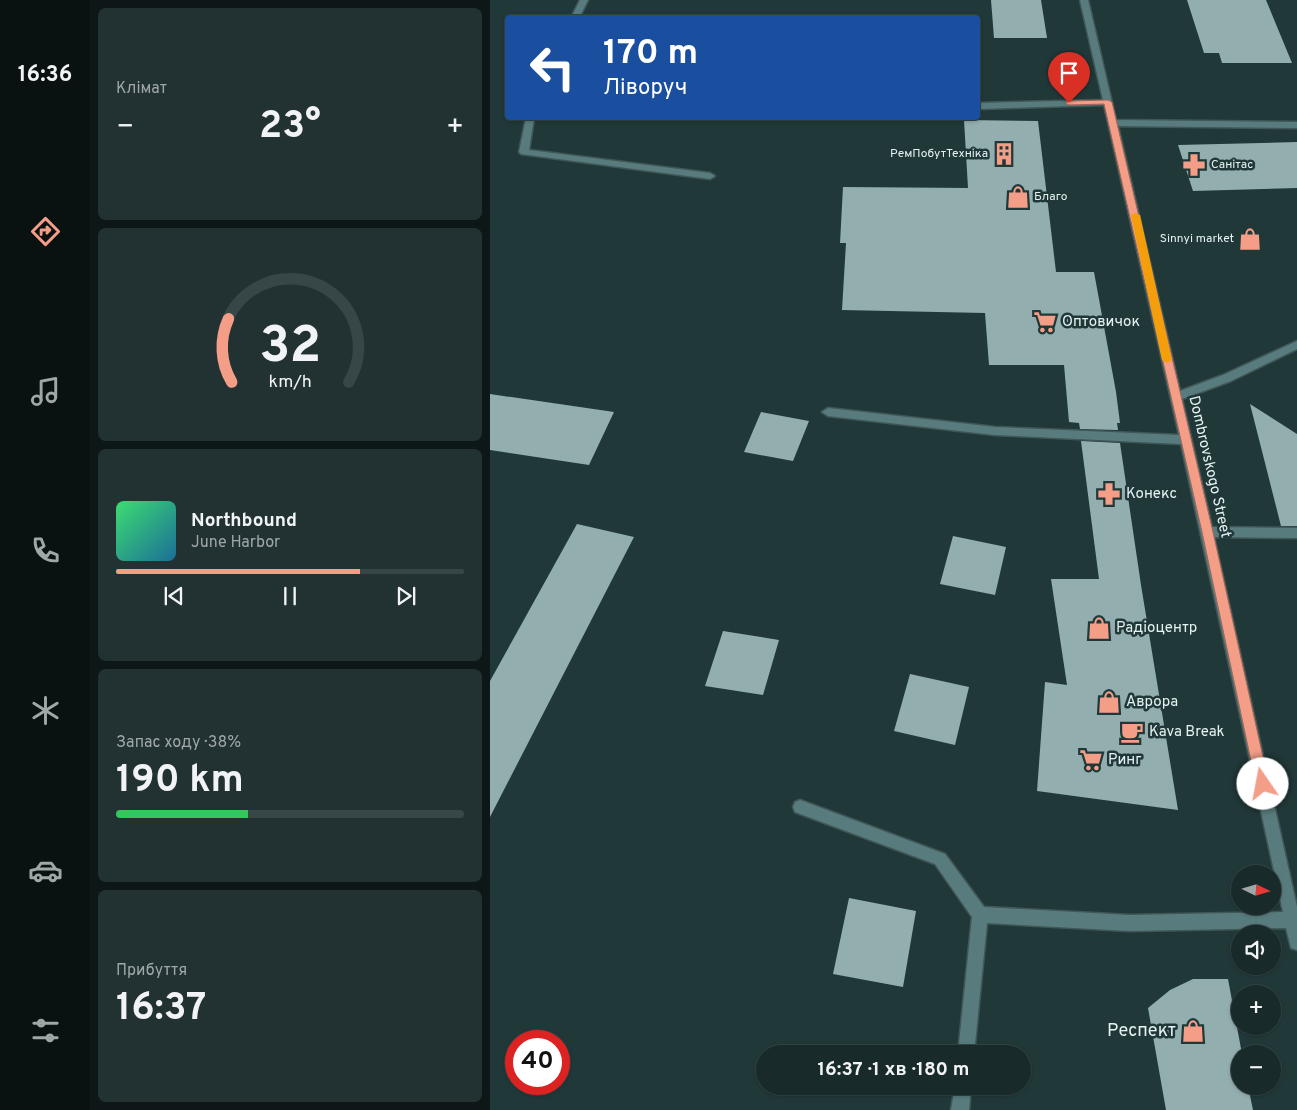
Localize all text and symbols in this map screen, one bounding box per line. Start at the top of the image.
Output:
text: 170 m [603,32,698,76]
icon: left [520,35,585,100]
pin [1048,52,1090,103]
icon: arrive [1055,59,1083,87]
text: 16:36 [18,62,72,89]
text: Ліворуч [603,75,687,102]
text: Клімат [116,79,167,99]
text: 23° [259,103,321,152]
text: − [116,110,134,146]
text: + [446,110,464,146]
building icon: РемПобутТехніка [991,141,1017,167]
place label: РемПобутТехніка [890,146,988,162]
pharmacy icon: Санітас [1181,152,1207,178]
place label: Санітас [1211,157,1253,173]
shop icon: Благо [1005,184,1031,210]
place label: Благо [1034,189,1068,205]
icon: directions [28,214,63,249]
shop icon: Sinnyi market [1237,226,1263,252]
place label: Sinnyi market [1160,231,1234,247]
supermarket icon: Оптовичок [1032,309,1058,335]
place label: Оптовичок [1062,313,1140,332]
text: 32 [259,315,321,381]
text: km/h [268,371,312,394]
icon: music [28,374,63,409]
street label: Dombrovskogo Street [1183,394,1235,540]
pharmacy icon: Конекс [1096,481,1122,507]
place label: Конекс [1126,485,1177,504]
text: Northbound [191,509,297,533]
icon: phone [28,533,63,568]
text: June Harbor [191,533,280,553]
icon: previous [160,582,188,610]
icon: pause [276,582,304,610]
icon: next [392,582,420,610]
shop icon: Радіоцентр [1086,615,1112,641]
place label: Радіоцентр [1116,619,1197,638]
shop icon: Аврора [1096,689,1122,715]
icon: climate [28,693,63,728]
place label: Аврора [1126,693,1178,712]
cafe icon: Kava Break [1119,719,1145,745]
place label: Kava Break [1149,723,1225,742]
text: Запас ходу · 38% [116,733,241,753]
supermarket icon: Ринг [1078,747,1104,773]
place label: Ринг [1108,751,1142,770]
text: 190 km [116,757,244,806]
position arrow [1236,757,1288,809]
icon: car [28,853,63,888]
north arrow [1231,865,1281,915]
map controls [1231,865,1281,1095]
button: sound [1231,925,1281,975]
text: Прибуття [116,961,187,981]
text: 16:37 [116,985,206,1034]
button: + [1231,985,1281,1035]
icon: filters [28,1013,63,1048]
shop icon: Респект [1180,1018,1206,1044]
place label: Респект [1107,1020,1176,1043]
speed limit sign: 40 [505,1030,570,1095]
button: − [1231,1045,1281,1095]
text: 16:37 · 1 хв · 180 m [818,1058,969,1082]

